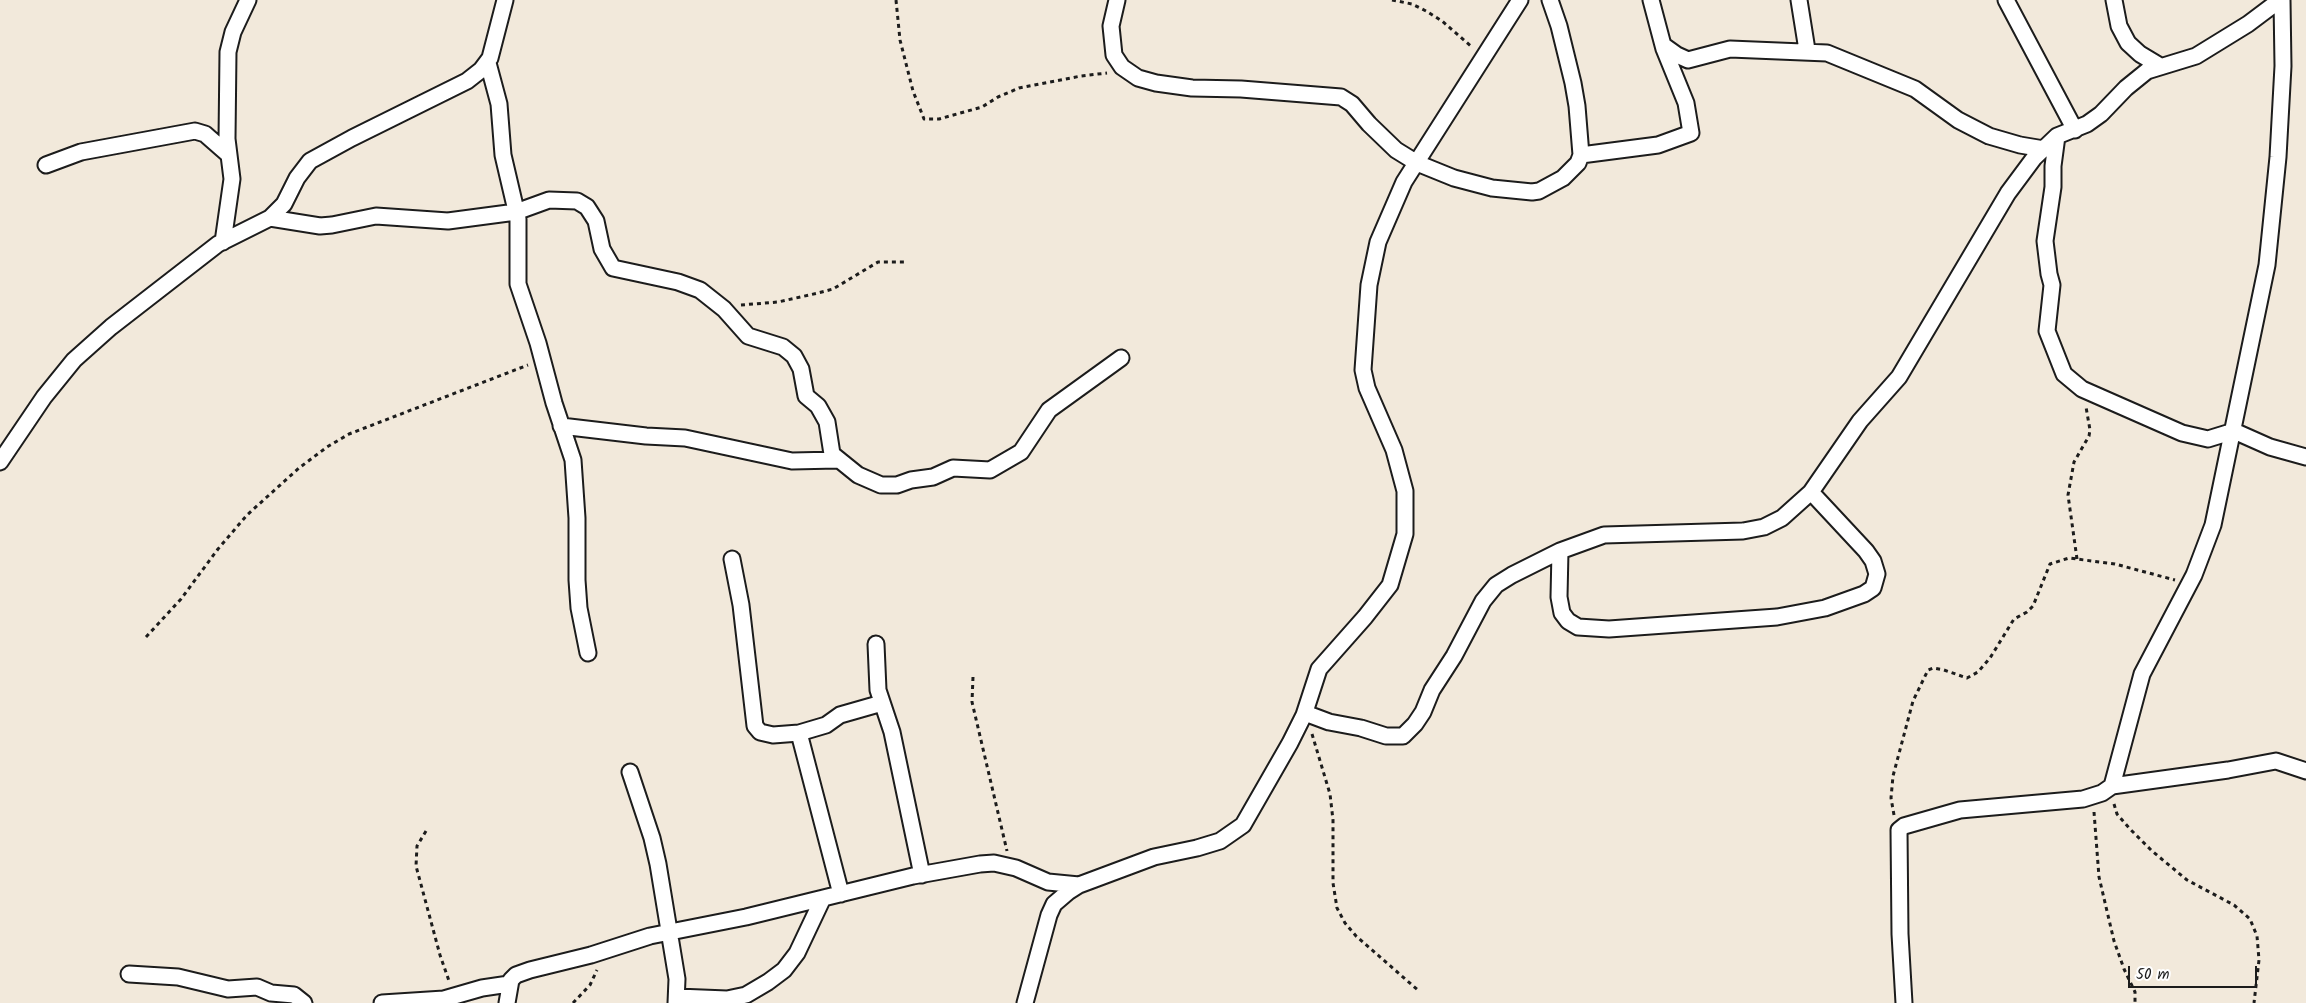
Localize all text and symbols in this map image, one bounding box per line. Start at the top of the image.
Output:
scale bar [2131,956,2260,988]
text: 50 m [2136,963,2170,987]

